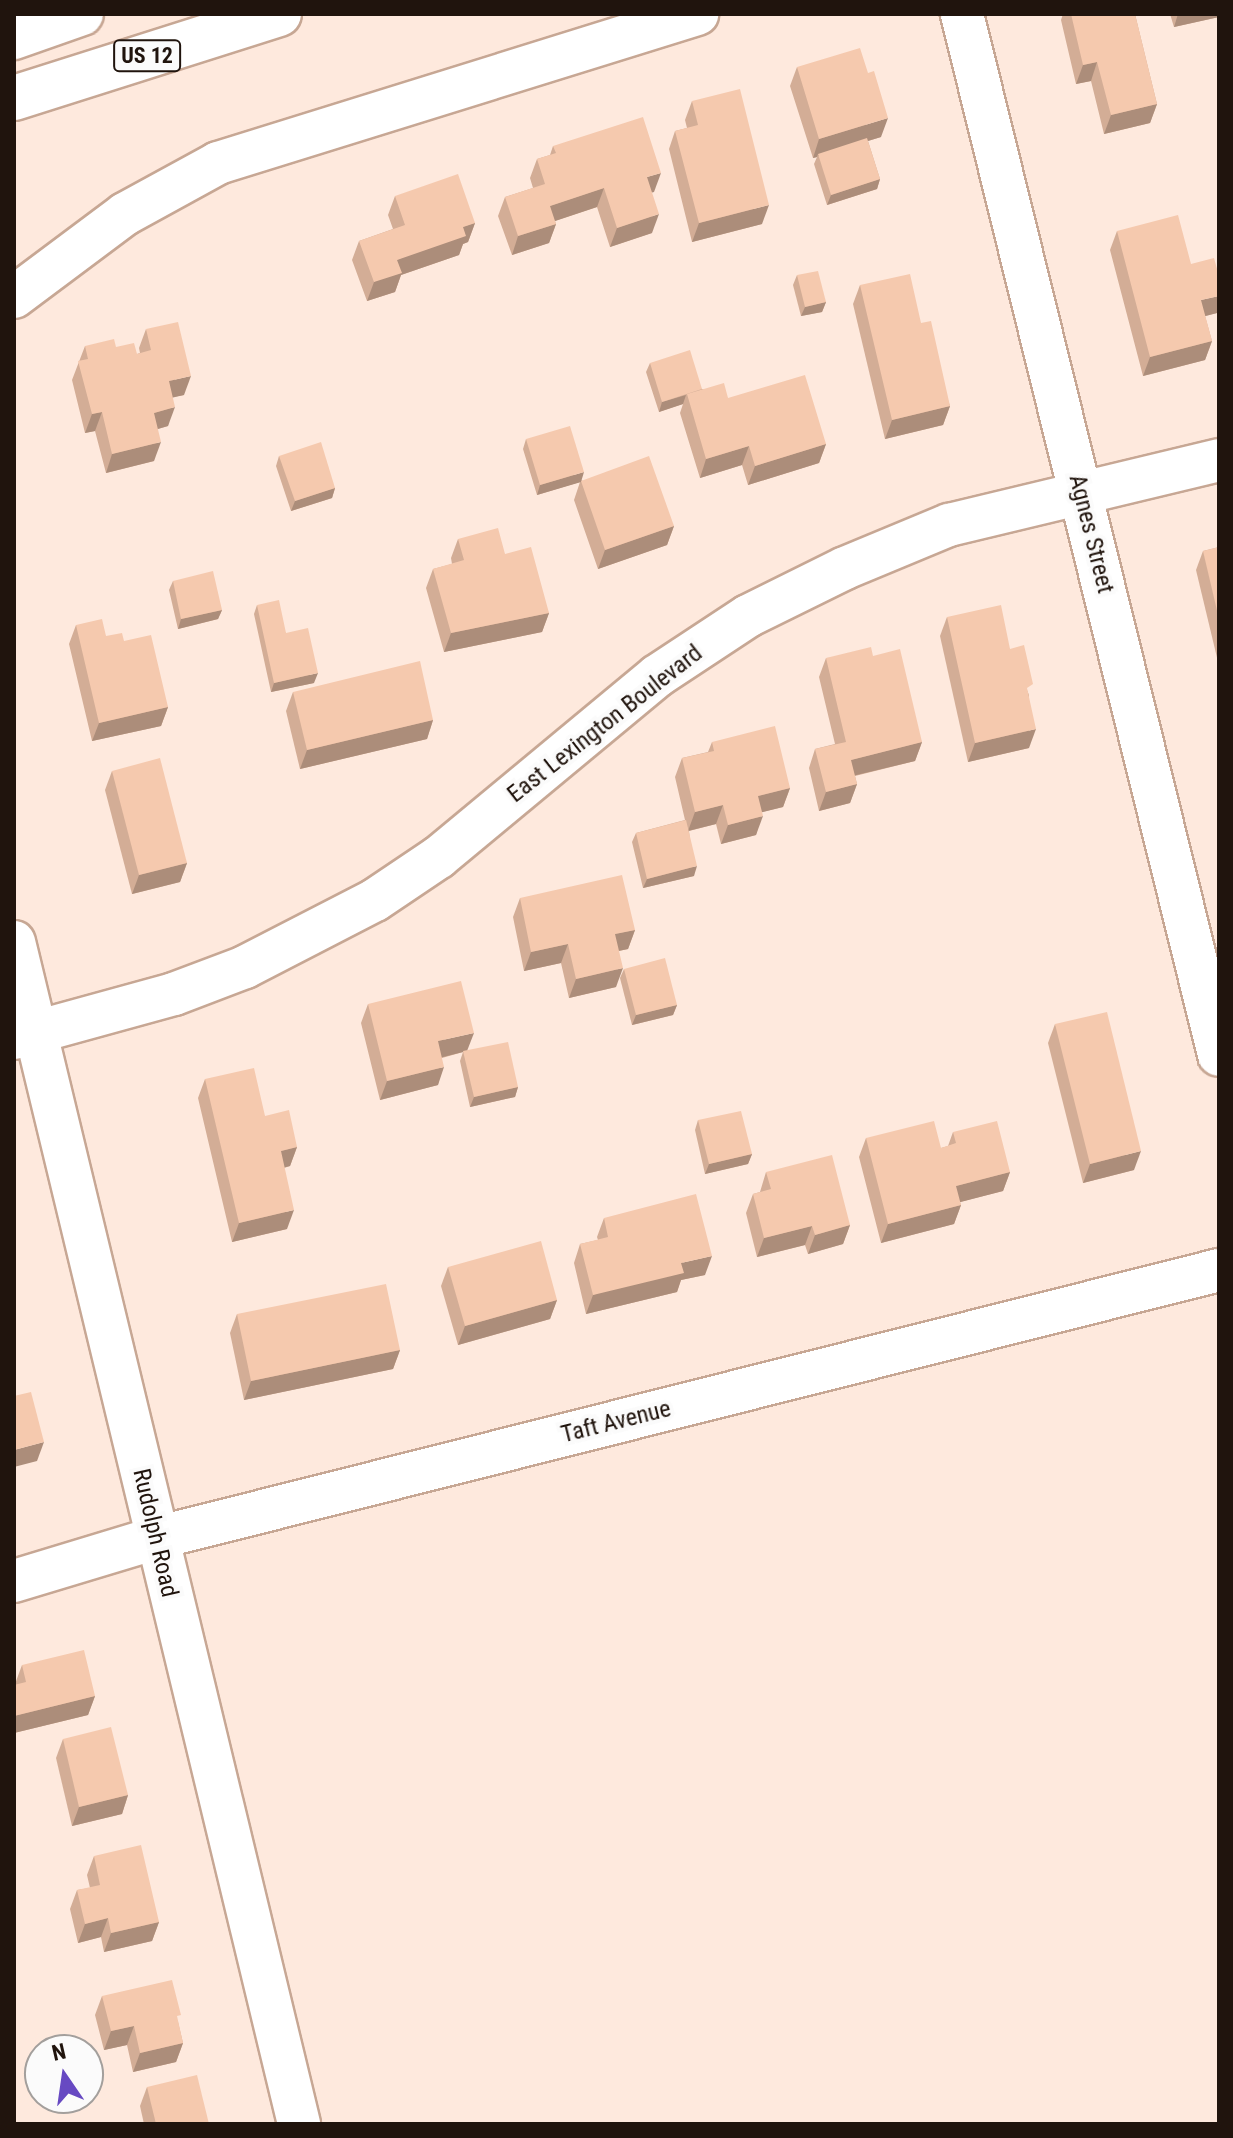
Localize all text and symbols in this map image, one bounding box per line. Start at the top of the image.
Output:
road number: US 12 [113,38,181,74]
street label: Agnes Street [1062,472,1120,596]
street label: East Lexington Boulevard [502,639,708,809]
street label: Taft Avenue [558,1394,674,1450]
street label: Rudolph Road [126,1466,184,1600]
north arrow [24,2034,104,2114]
text: N [50,2038,68,2066]

